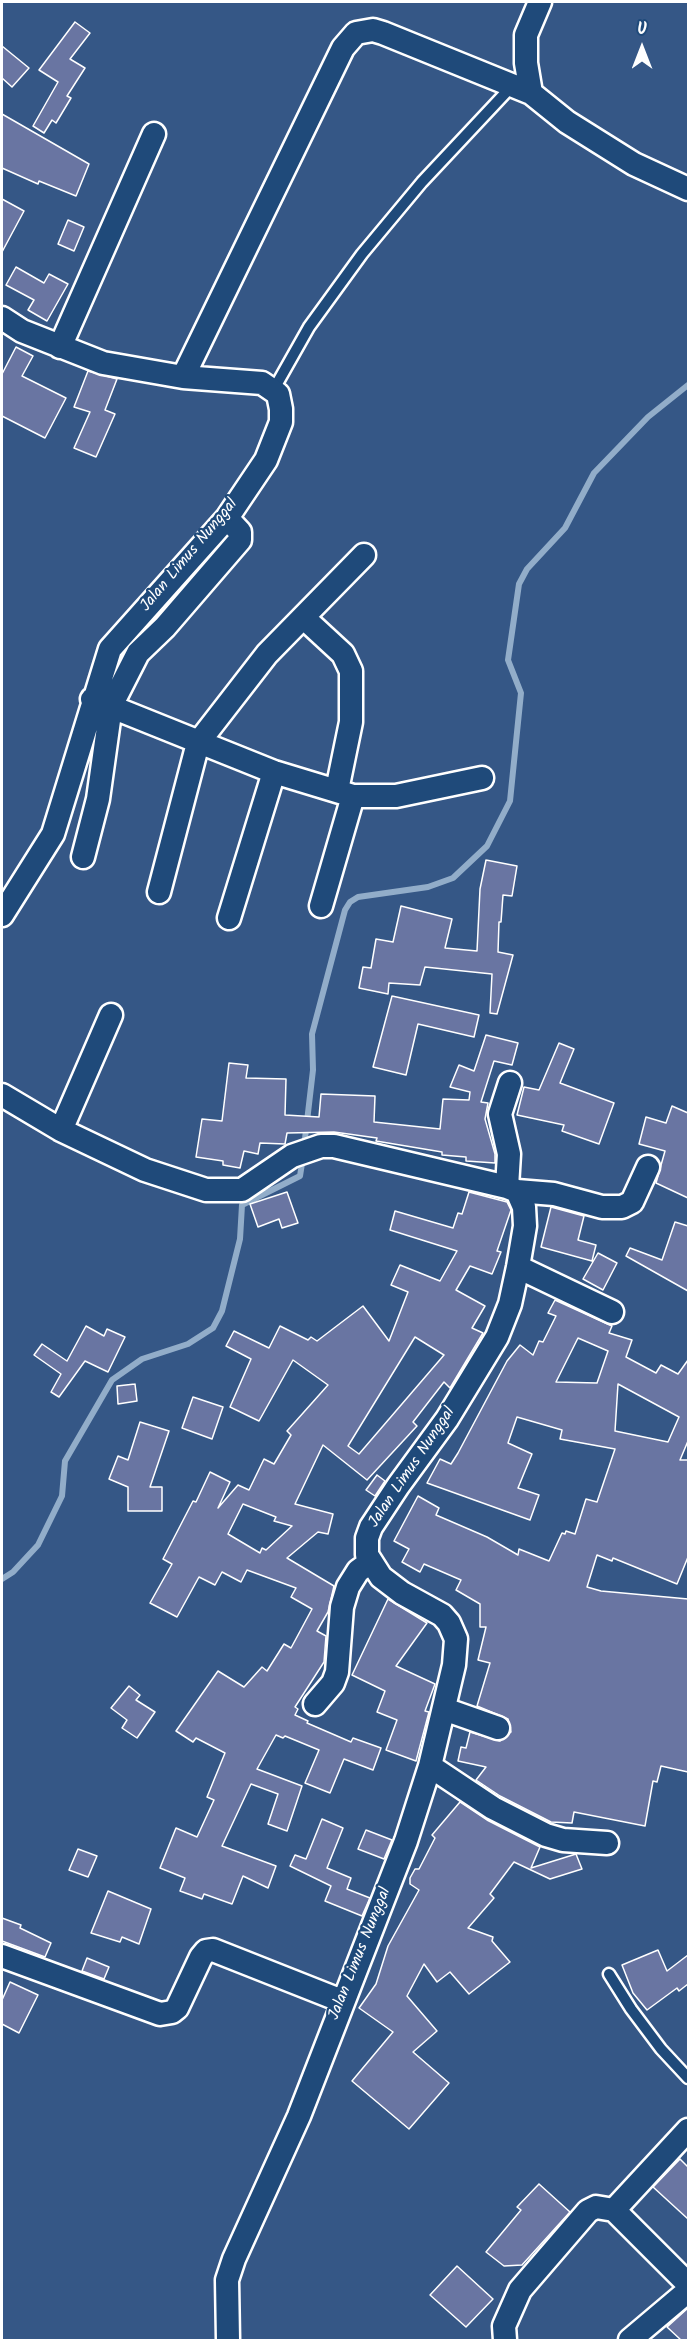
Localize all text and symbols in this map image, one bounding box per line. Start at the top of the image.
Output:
text: U [637,17,647,42]
north arrow [612,18,672,78]
street label: Jalan Limus Nunggal [137,496,243,616]
street label: Jalan Limus Nunggal [366,1404,460,1532]
street label: Jalan Limus Nunggal [326,1885,396,2023]

